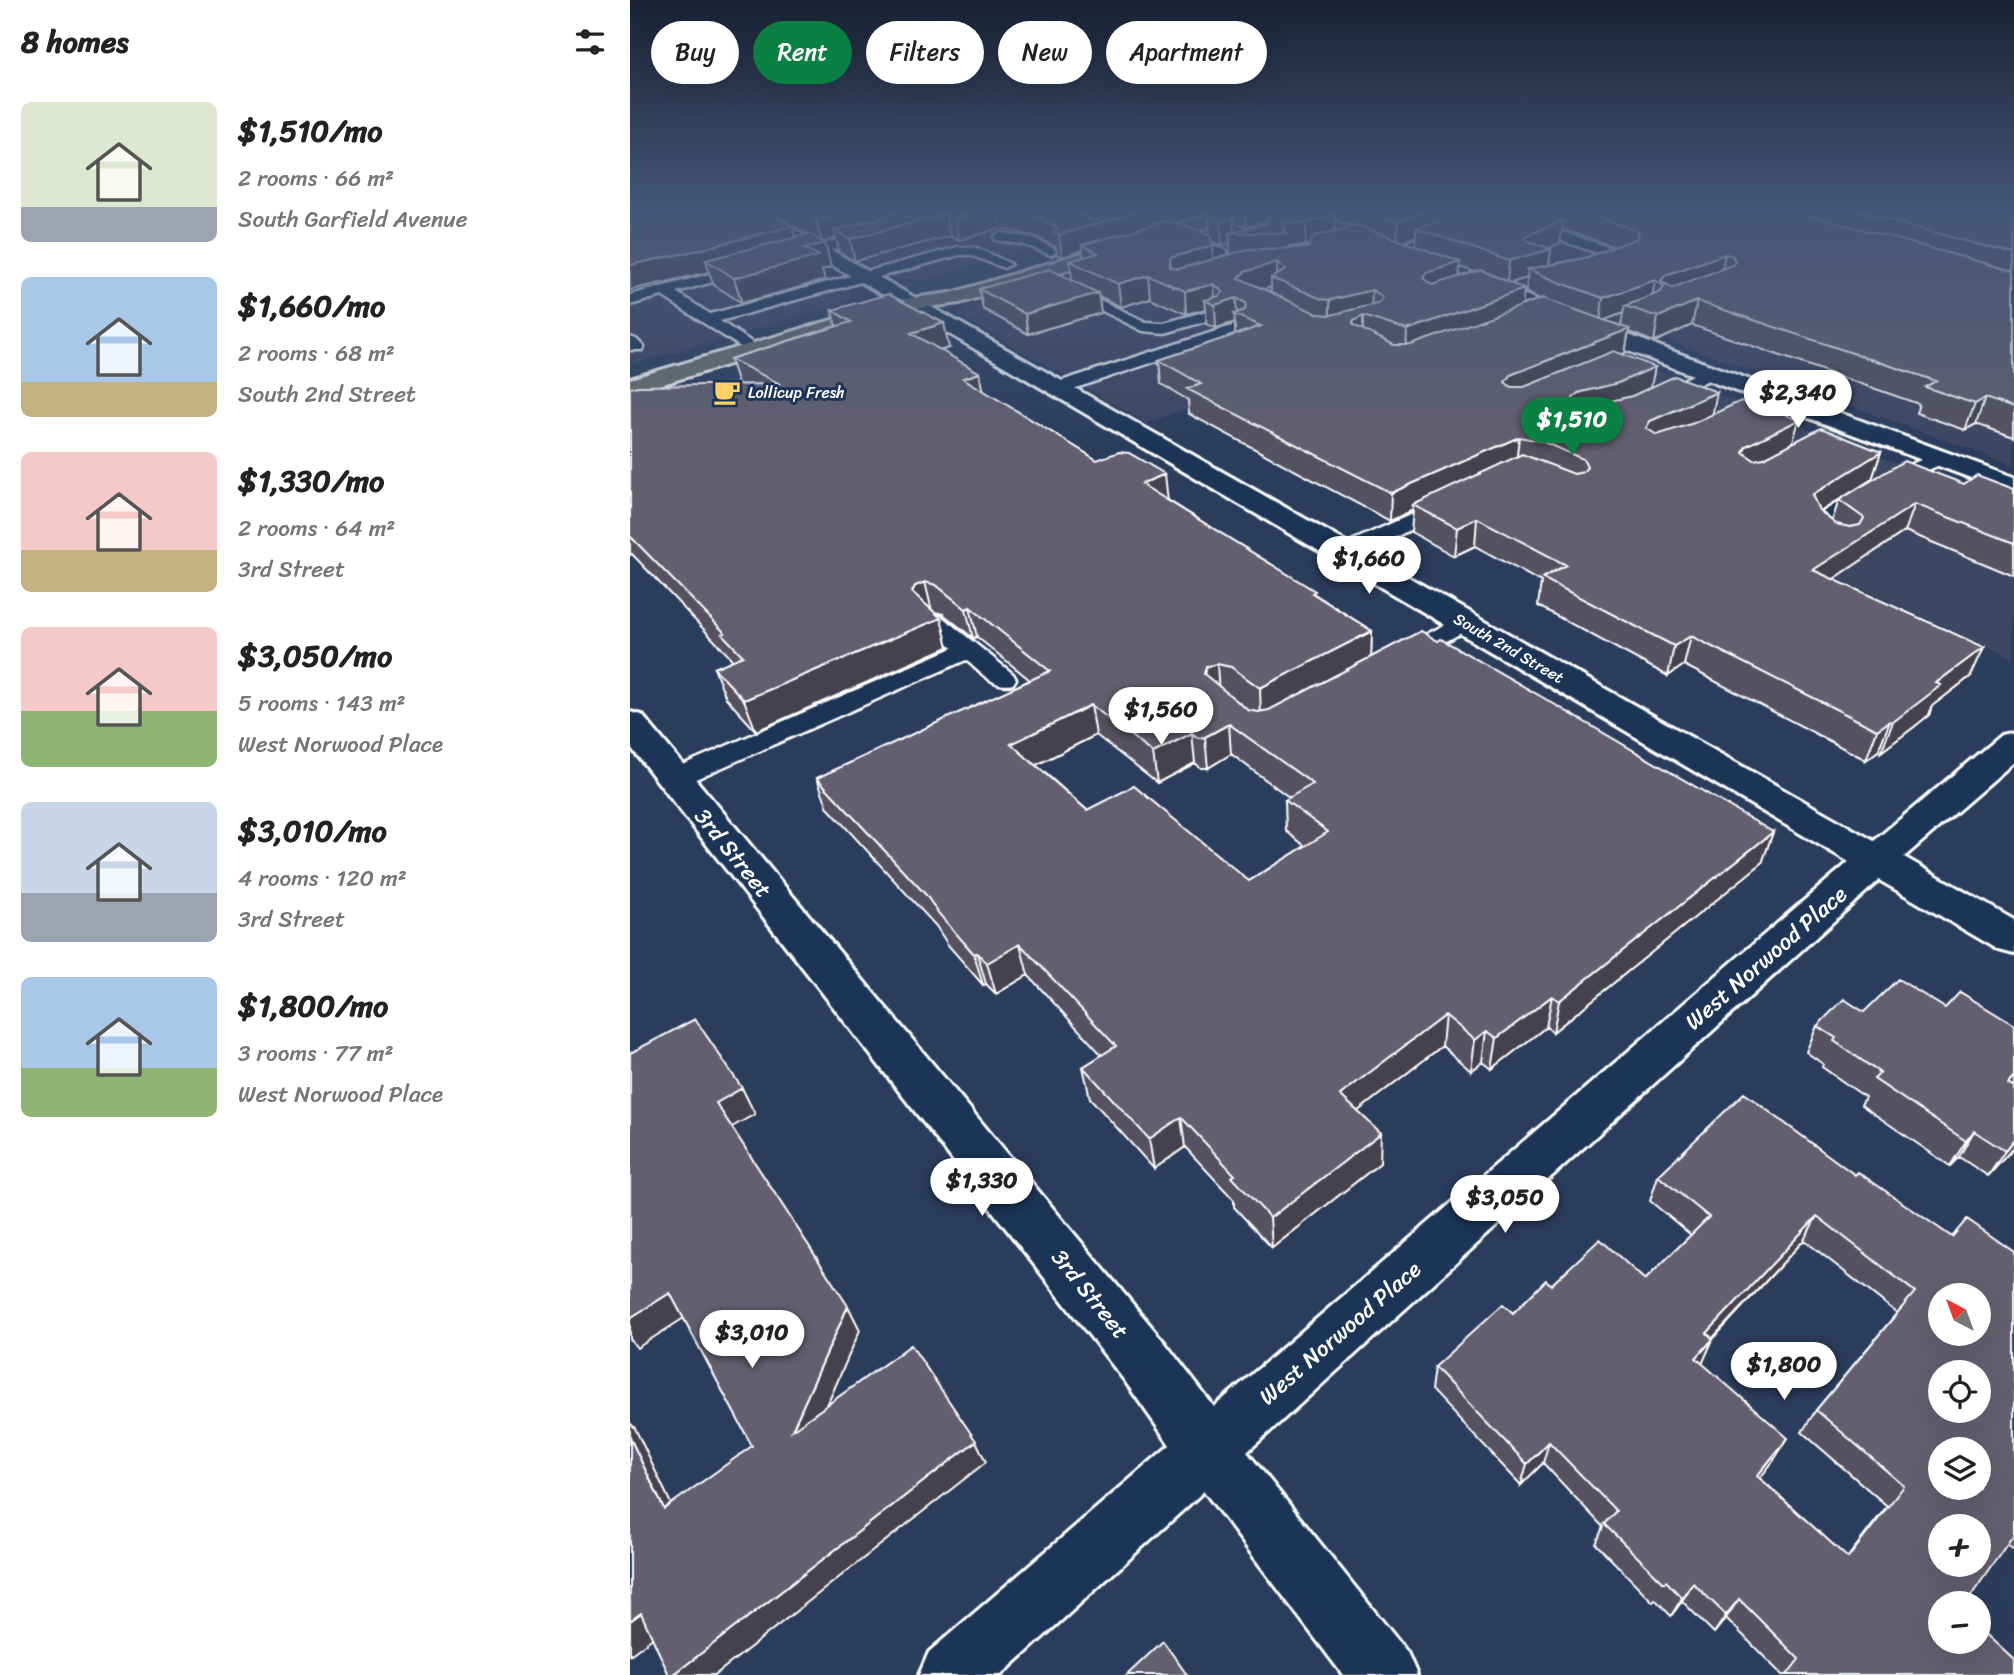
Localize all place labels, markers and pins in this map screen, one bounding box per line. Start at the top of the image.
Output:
pin: $2,340 [1741,370,1855,430]
cafe icon: Lollicup Fresh [712,377,742,407]
place label: Lollicup Fresh [748,378,845,407]
pin: $1,510 [1515,398,1629,457]
pin: $1,660 [1312,536,1426,596]
pin: $1,560 [1104,688,1218,747]
pin: $1,330 [925,1158,1039,1218]
pin: $3,050 [1448,1176,1562,1235]
pin: $3,010 [695,1310,809,1370]
pin: $1,800 [1727,1342,1841,1402]

